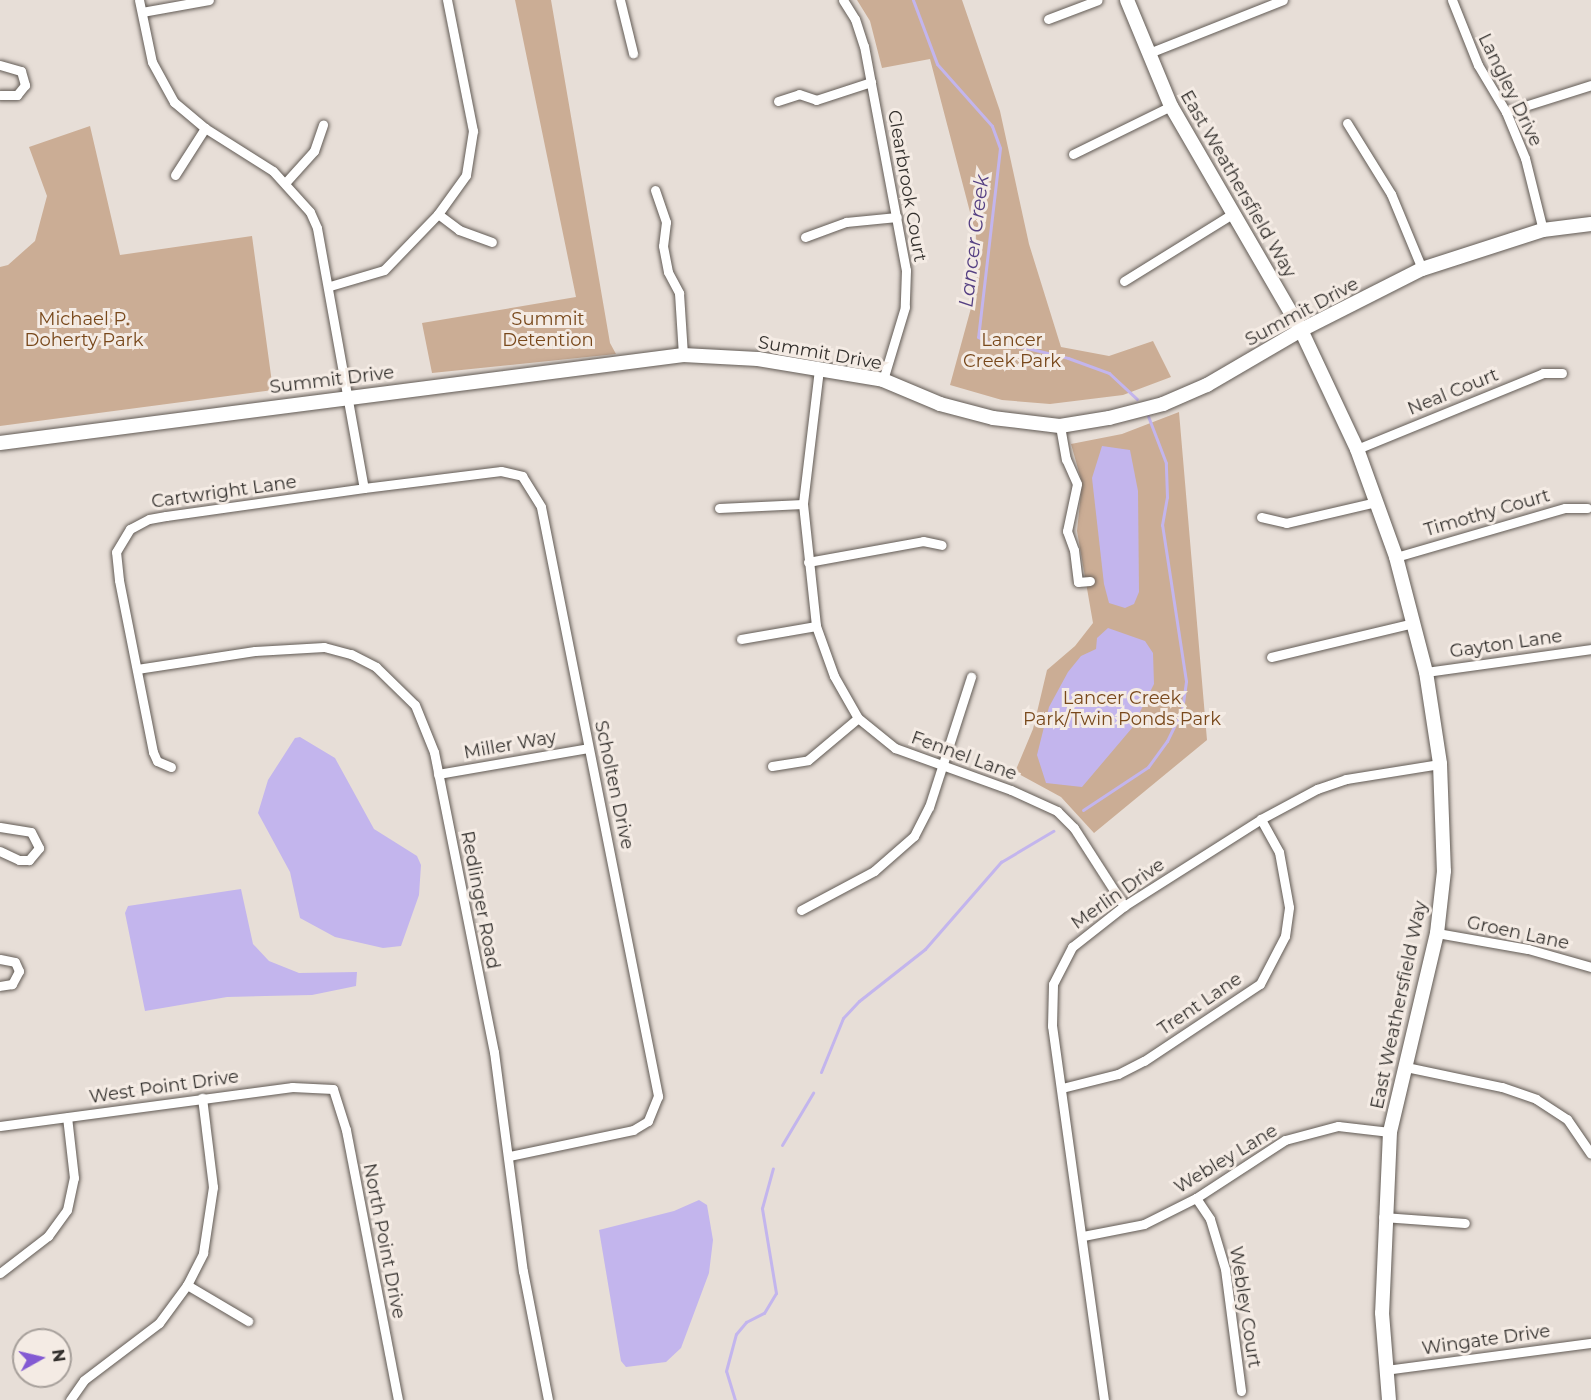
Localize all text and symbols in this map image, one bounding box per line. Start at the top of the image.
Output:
street label: Langley Drive [1473,30,1547,150]
street label: East Weathersfield Way [1176,87,1300,281]
street label: Clearbrook Court [883,108,931,264]
water label: Lancer Creek [954,173,994,309]
street label: Summit Drive [1242,273,1362,351]
park label: Michael P. Doherty Park [25,309,143,352]
park label: Summit Detention [502,309,594,352]
park label: Lancer Creek Park [963,330,1061,372]
street label: Summit Drive [756,331,884,375]
street label: Summit Drive [269,362,395,398]
street label: Neal Court [1404,364,1502,420]
street label: Cartwright Lane [150,471,298,513]
street label: Timothy Court [1422,485,1552,541]
street label: Gayton Lane [1448,625,1564,663]
park label: Lancer Creek Park/Twin Ponds Park [1023,688,1221,730]
street label: Scholten Drive [590,719,638,851]
street label: Miller Way [462,726,558,764]
street label: Fennel Lane [908,727,1020,785]
street label: Redlinger Road [456,829,504,971]
street label: Merlin Drive [1067,854,1169,934]
street label: East Weathersfield Way [1366,899,1432,1111]
street label: Groen Lane [1465,912,1571,954]
street label: Trent Lane [1154,968,1246,1040]
street label: West Point Drive [88,1066,240,1108]
street label: Webley Lane [1171,1120,1281,1198]
street label: North Point Drive [358,1162,410,1320]
street label: Webley Court [1225,1245,1265,1369]
street label: Wingate Drive [1420,1320,1552,1360]
north arrow [12,1328,72,1388]
text: N [48,1348,69,1363]

